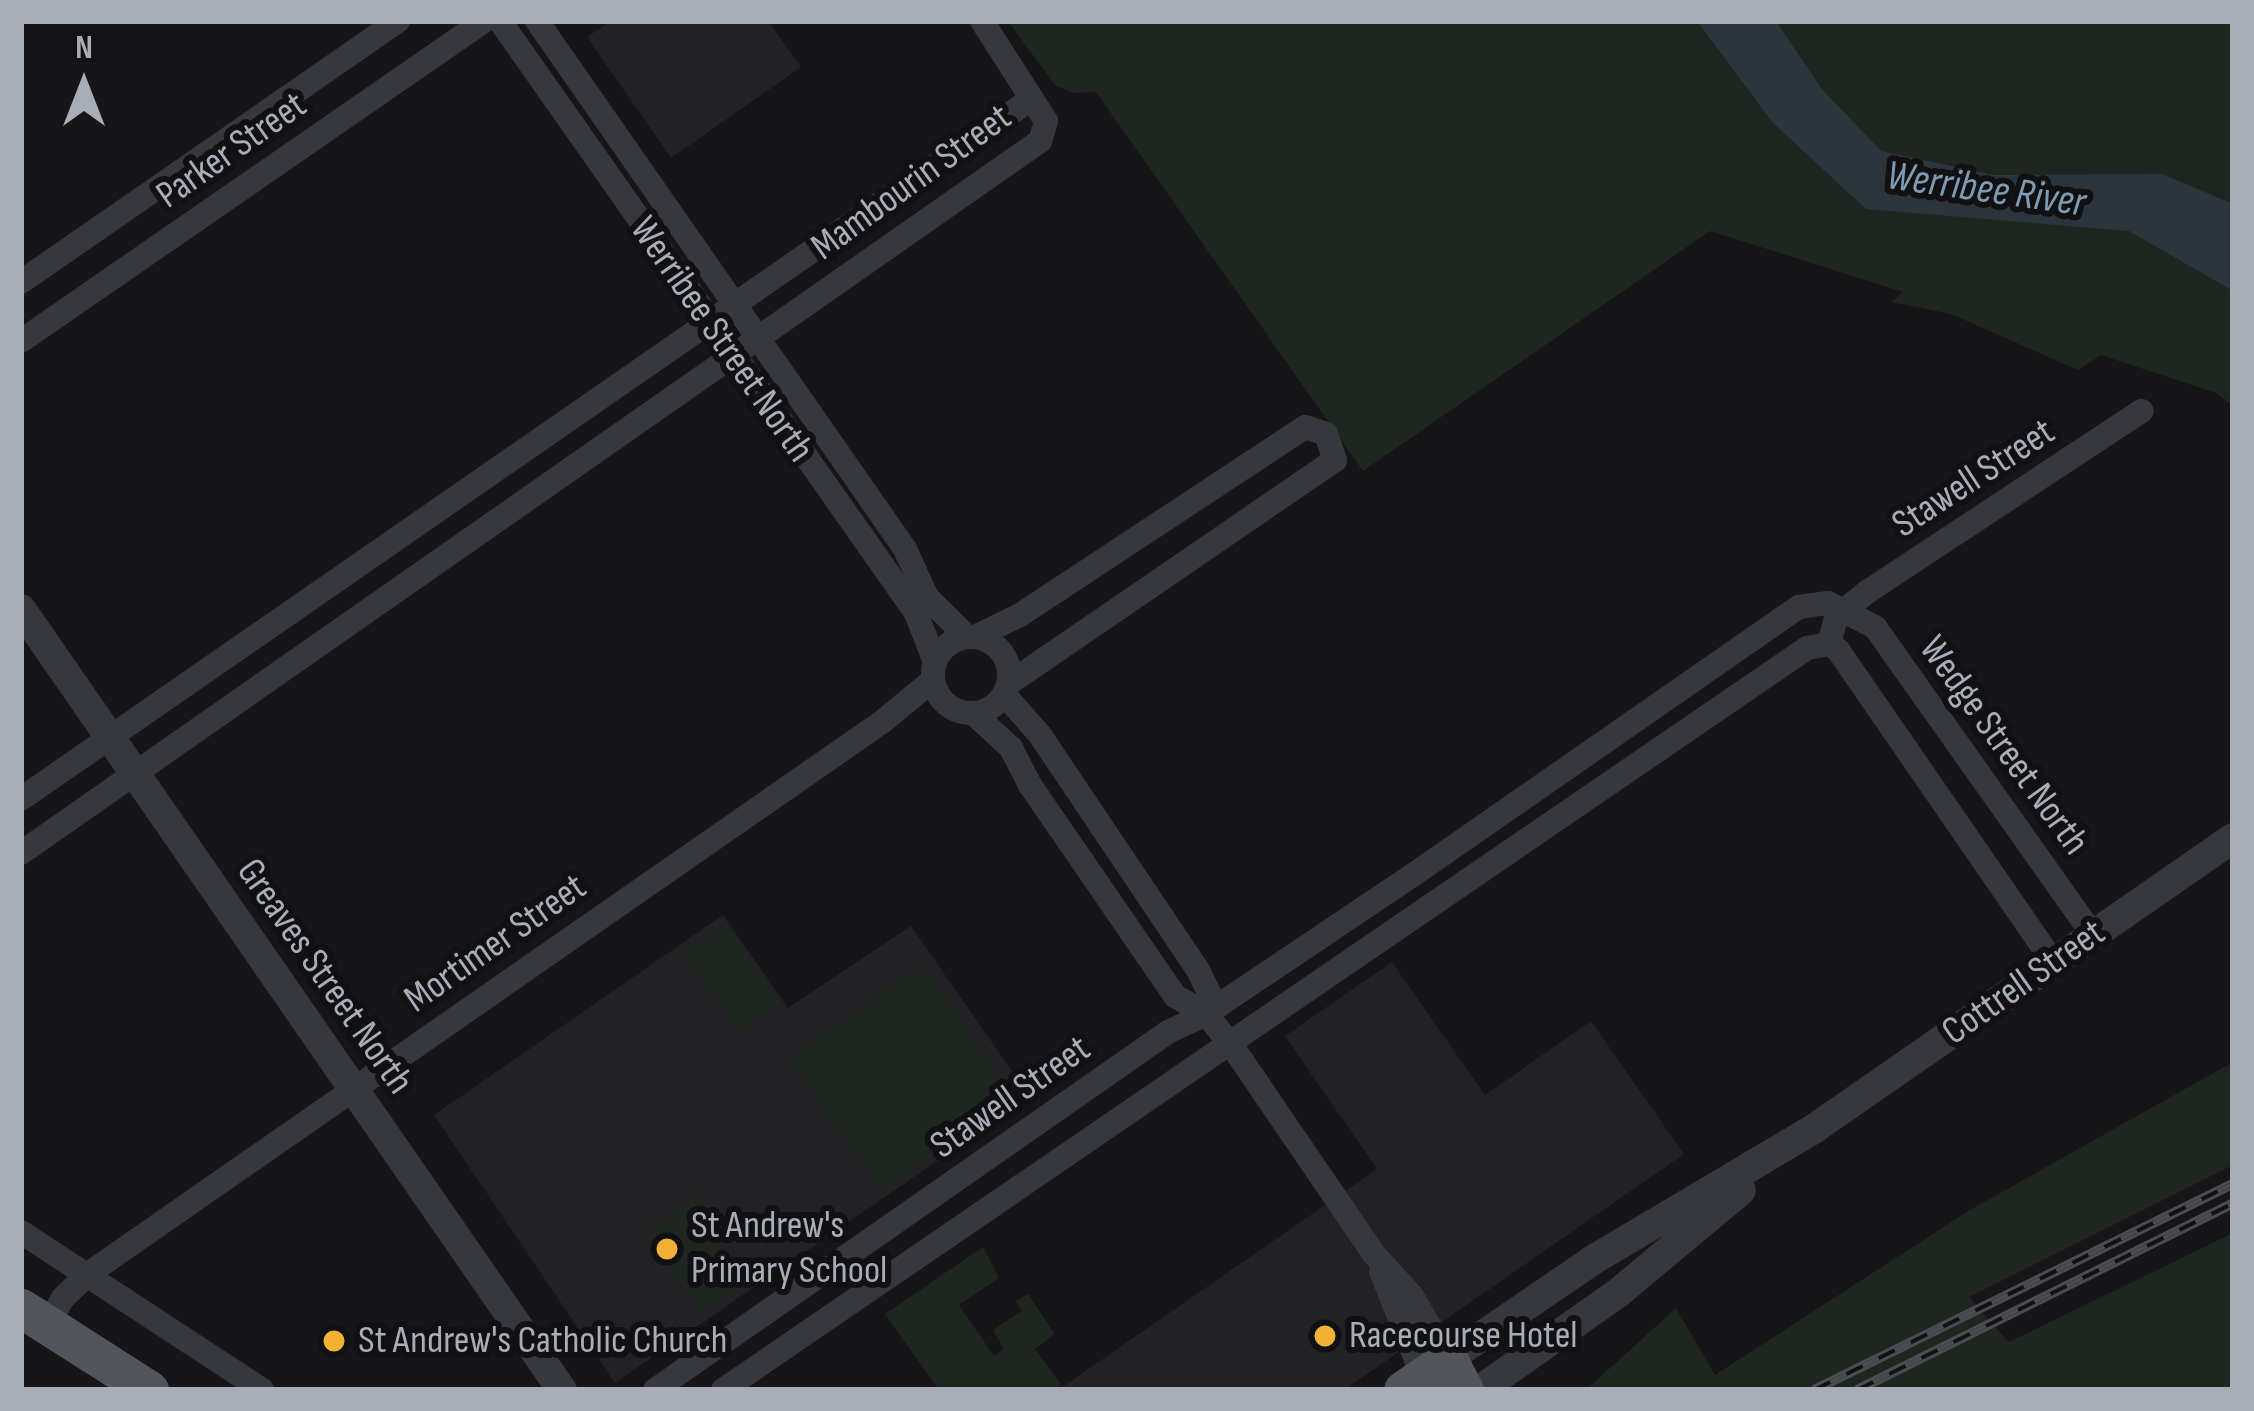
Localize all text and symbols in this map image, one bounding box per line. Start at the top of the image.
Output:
north arrow [24,24,144,144]
text: N [75,28,93,68]
street label: Parker Street [148,83,316,219]
street label: Mambourin Street [803,95,1021,271]
water label: Werribee River [1883,151,2089,229]
street label: Werribee Street North [619,208,823,472]
street label: Stawell Street [1884,409,2064,549]
street label: Wedge Street North [1908,628,2098,864]
street label: Greaves Street North [226,851,422,1103]
street label: Mortimer Street [396,864,596,1024]
street label: Cottrell Street [1934,910,2114,1056]
street label: Stawell Street [922,1026,1100,1170]
place label: St Andrew's Primary School [691,1204,887,1295]
marker: St Andrew's Primary School [654,1236,680,1262]
place label: Racecourse Hotel [1349,1313,1578,1359]
place label: St Andrew's Catholic Church [358,1318,727,1364]
marker: Racecourse Hotel [1312,1323,1338,1349]
marker: St Andrew's Catholic Church [321,1328,347,1354]

